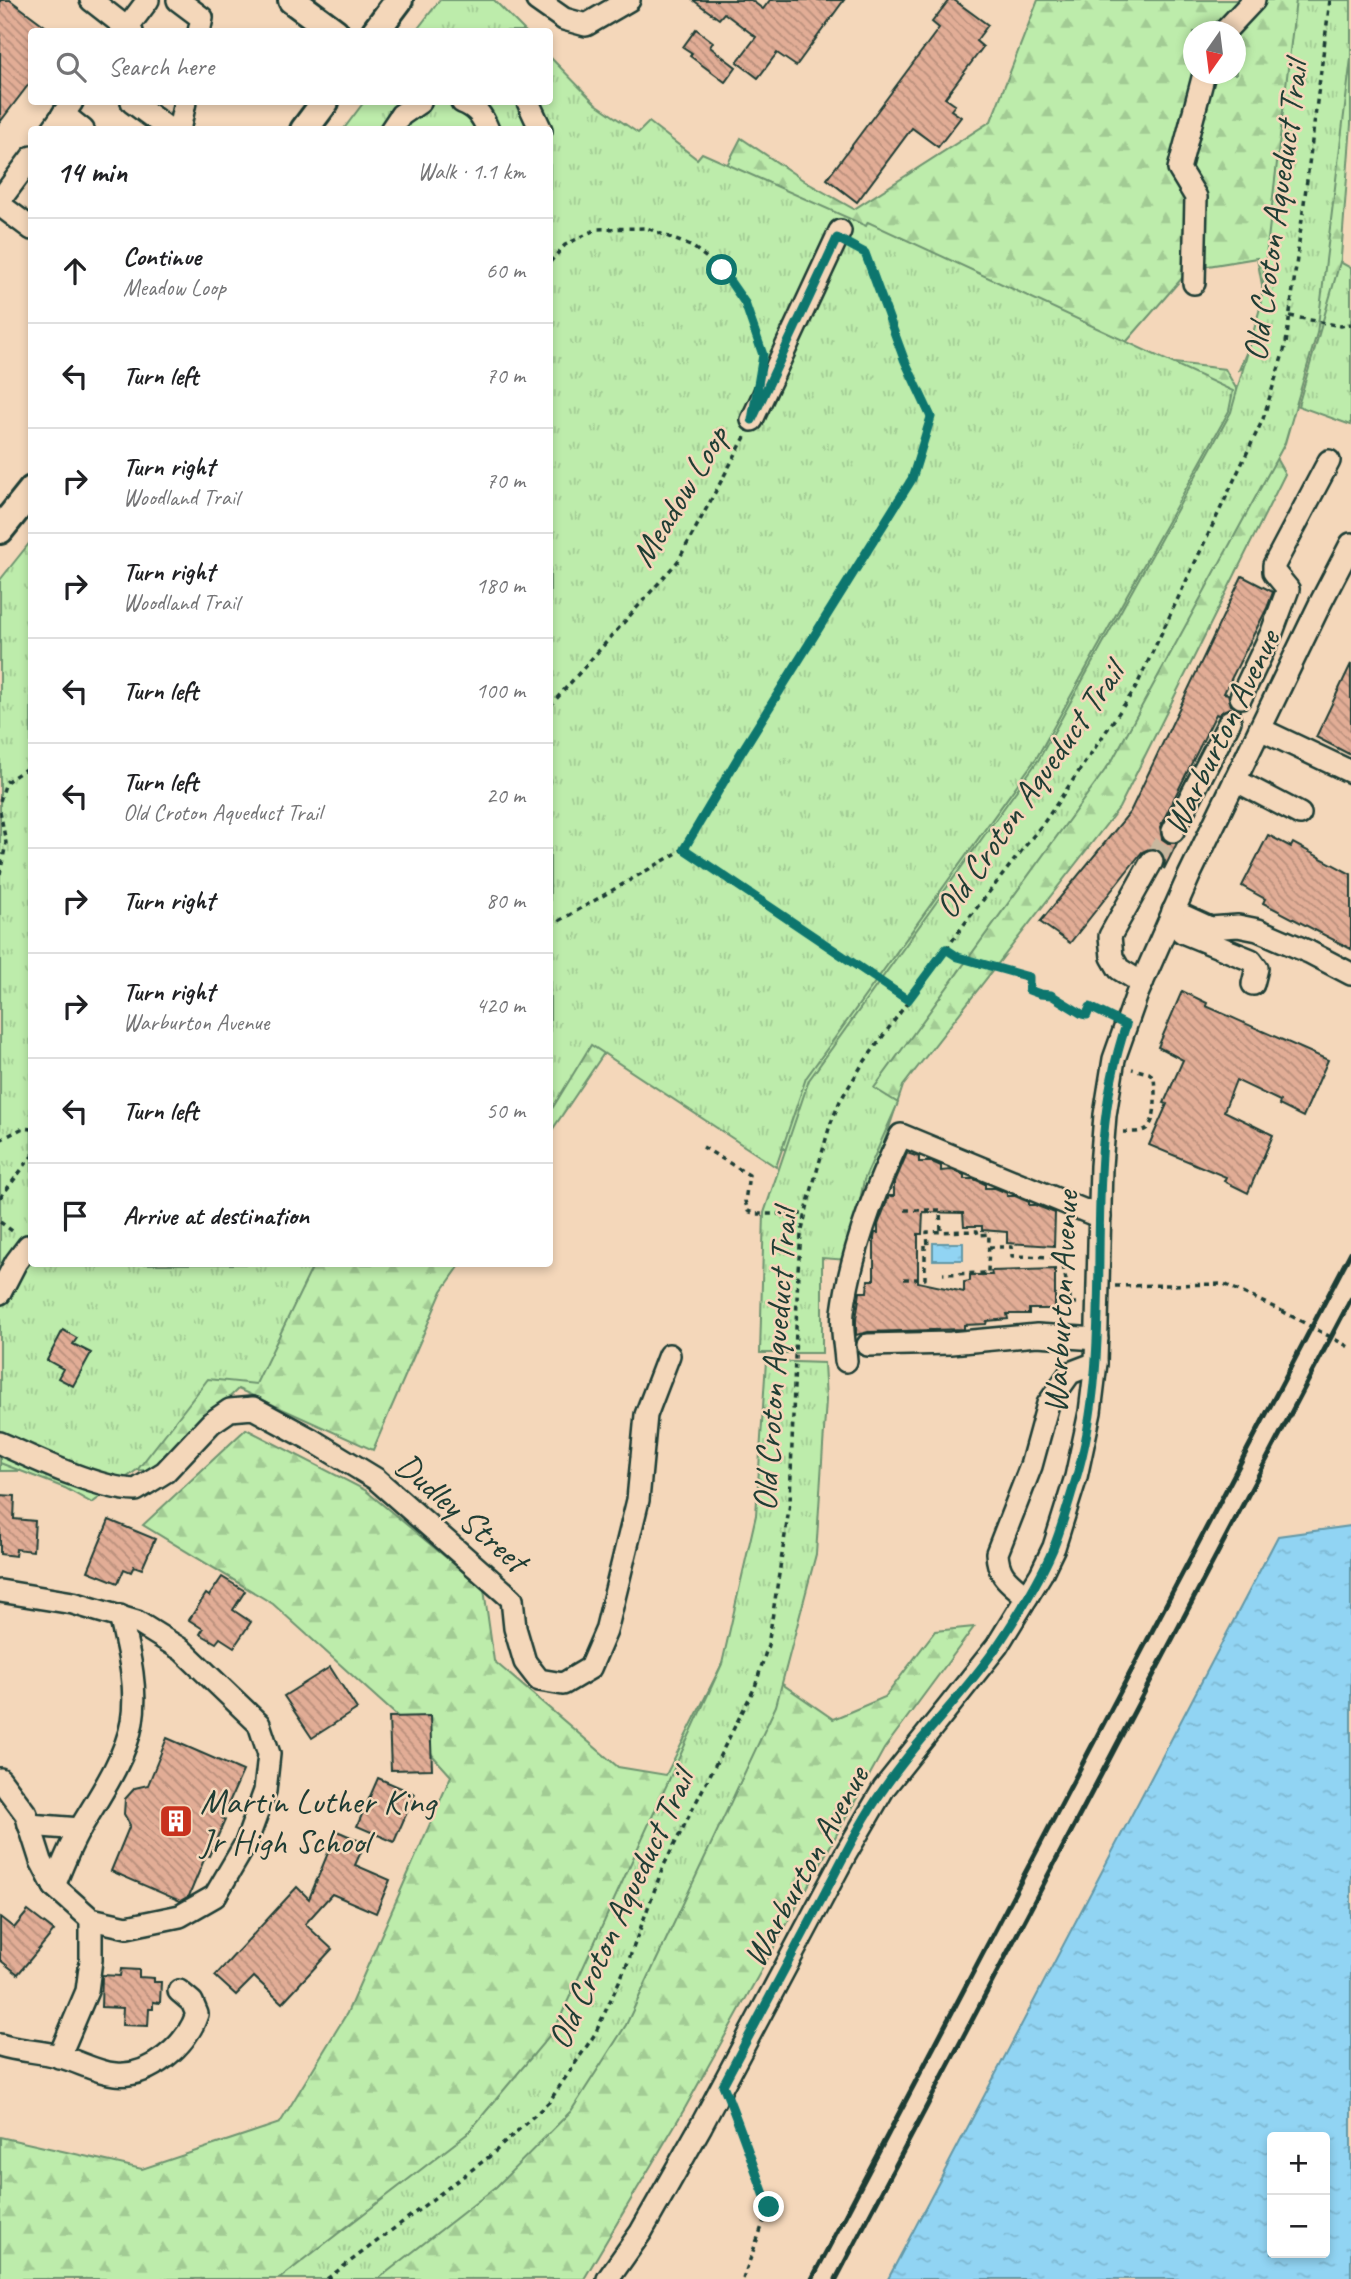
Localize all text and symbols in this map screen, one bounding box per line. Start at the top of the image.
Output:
north arrow [1183,21,1246,84]
search box [28,28,553,105]
icon: search [52,48,90,86]
text: Search here [108,50,214,83]
street label: Old Croton Aqueduct Trail [1232,52,1320,364]
text: 14 min [56,153,127,191]
text: Walk · 1.1 km [417,157,525,186]
text: Continue [123,240,201,273]
icon: ahead [56,252,94,290]
route start [706,254,737,285]
text: 60 m [486,256,525,285]
text: Meadow Loop [123,273,226,302]
icon: left [56,357,94,395]
text: Turn left [123,359,198,392]
text: 70 m [486,361,525,390]
street label: Meadow Loop [620,415,740,575]
text: Turn right [123,450,214,483]
icon: right [56,462,94,500]
text: 70 m [486,466,525,495]
text: Woodland Trail [123,483,239,512]
text: Turn right [123,555,214,588]
icon: right [56,567,94,605]
text: 180 m [476,571,525,600]
text: Woodland Trail [123,588,239,617]
street label: Warburton Avenue [1152,620,1292,842]
street label: Old Croton Aqueduct Trail [924,648,1138,927]
icon: left [56,672,94,710]
text: Turn left [123,674,198,707]
text: 100 m [476,676,525,705]
text: Turn left [123,765,198,798]
icon: left [56,777,94,815]
text: 20 m [486,781,525,810]
text: Old Croton Aqueduct Trail [123,798,322,827]
icon: right [56,882,94,920]
text: Turn right [123,884,214,917]
text: 80 m [486,886,525,915]
text: Turn right [123,975,214,1008]
icon: right [56,987,94,1025]
text: 420 m [476,991,525,1020]
text: Warburton Avenue [123,1008,269,1037]
icon: left [56,1092,94,1130]
text: Turn left [123,1094,198,1127]
text: 50 m [486,1096,525,1125]
street label: Warburton Avenue [1032,1187,1089,1414]
icon: arrive [56,1197,94,1235]
text: Arrive at destination [123,1199,309,1232]
street label: Old Croton Aqueduct Trail [741,1201,808,1513]
street label: Dudley Street [386,1443,540,1585]
street label: Warburton Avenue [732,1756,880,1975]
street label: Old Croton Aqueduct Trail [536,1757,707,2056]
place label: Martin Luther King Jr High School [198,1779,438,1864]
building icon: Martin Luther King Jr High School [157,1802,195,1840]
map controls [1267,2132,1330,2258]
button: + [1267,2132,1330,2195]
route end [753,2191,784,2222]
button: − [1267,2195,1330,2258]

